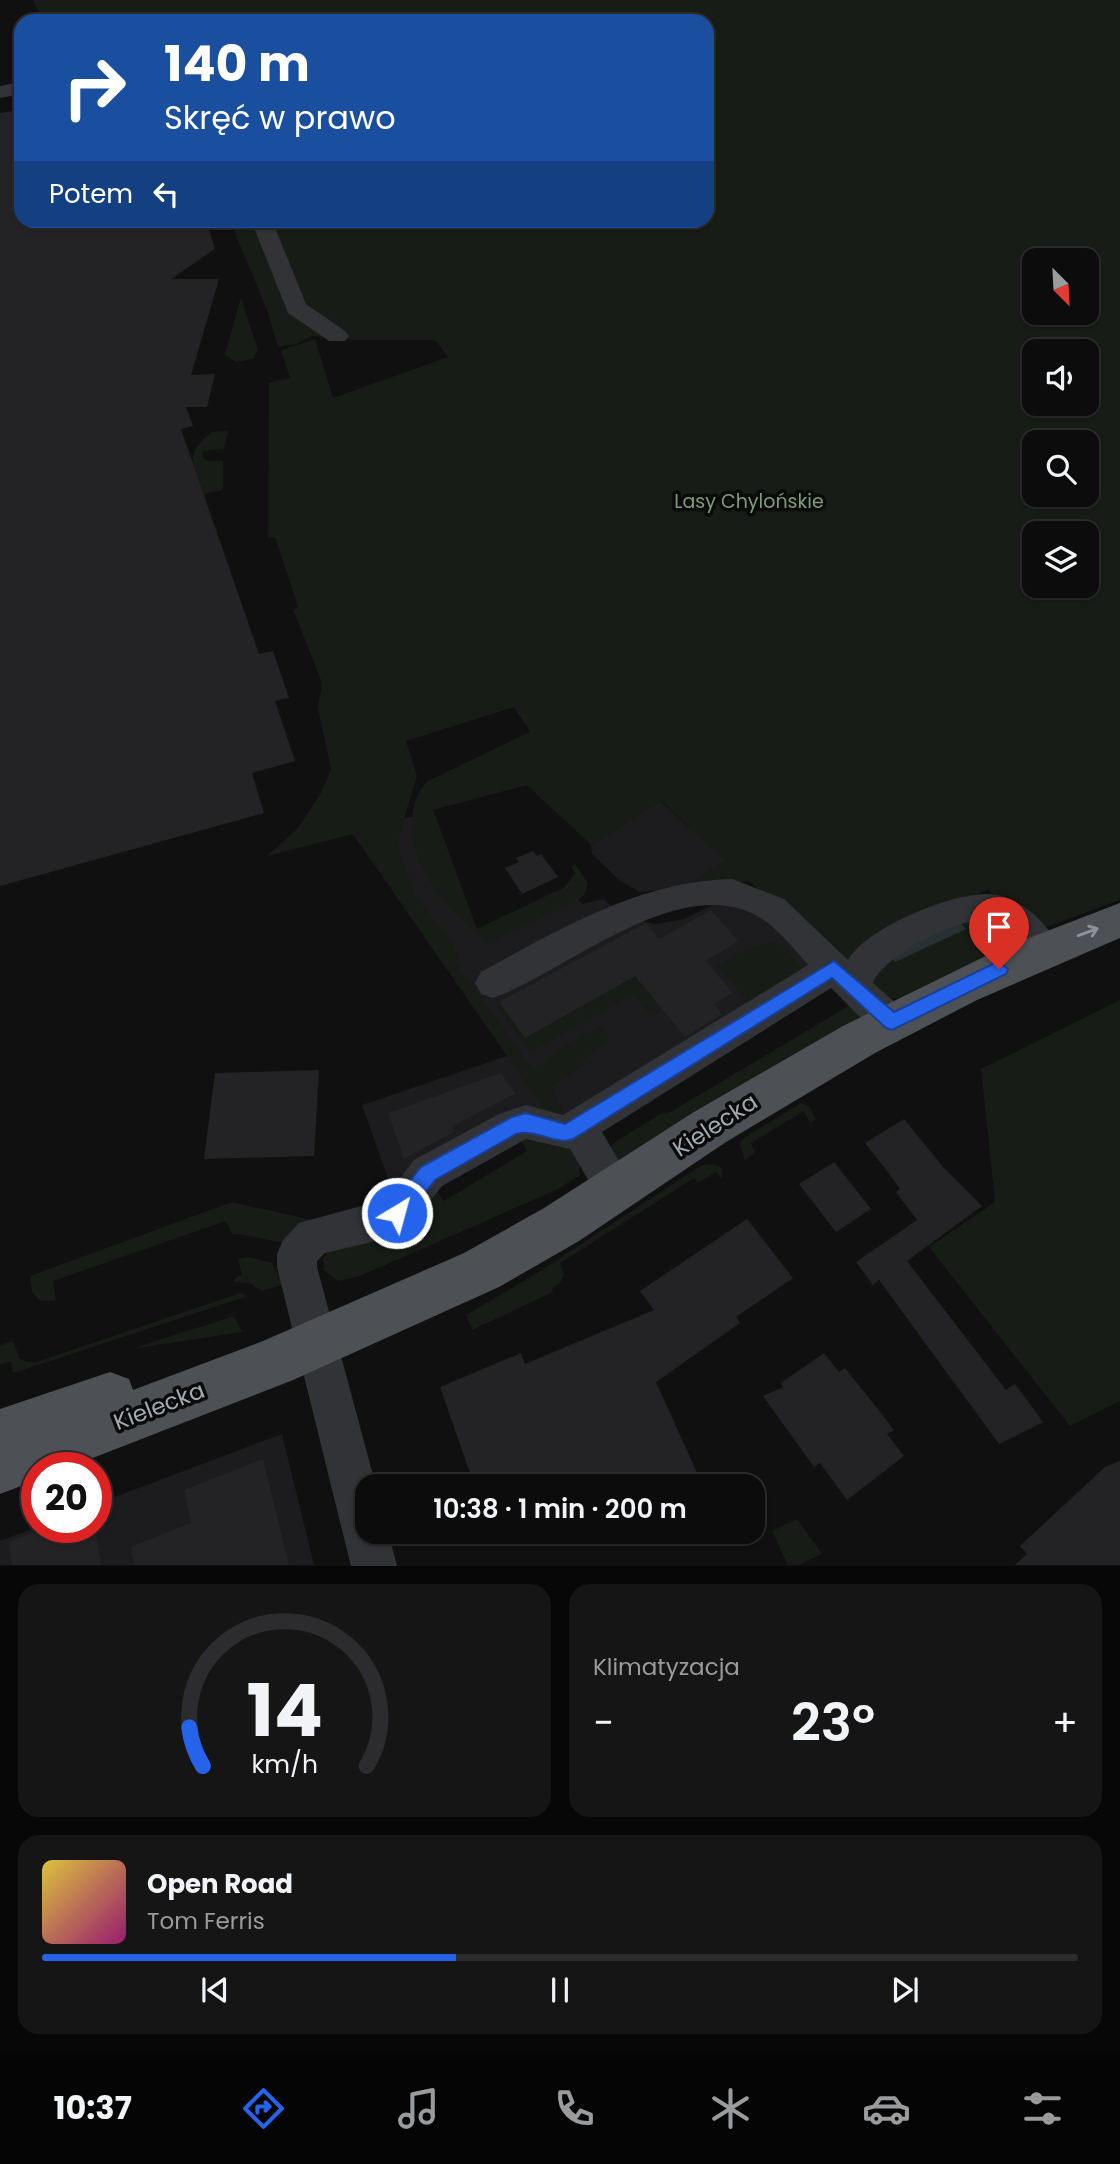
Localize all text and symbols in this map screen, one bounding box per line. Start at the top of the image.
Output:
text: 140 m [164,30,310,98]
icon: right [49,42,140,133]
text: Skręć w prawo [164,95,396,140]
icon: left [147,175,185,213]
text: Potem [49,176,133,212]
north arrow [1022,248,1099,326]
map controls [1022,248,1099,598]
button: sound [1022,339,1099,416]
button: search [1022,430,1099,507]
park label: Lasy Chylońskie [674,488,824,515]
button: layers [1022,521,1099,598]
pin [969,897,1029,969]
icon: arrive [980,908,1018,946]
one-way arrow [1076,925,1098,937]
street label: Kielecka [666,1086,764,1164]
position arrow [360,1176,434,1250]
street label: Kielecka [109,1374,209,1438]
speed limit sign: 20 [21,1452,112,1543]
text: 10:38 · 1 min · 200 m [433,1491,687,1527]
text: Klimatyzacja [593,1651,740,1683]
text: 14 [246,1661,323,1762]
text: 23° [791,1686,875,1759]
text: − [593,1696,614,1749]
text: + [1052,1696,1078,1749]
text: km/h [251,1747,318,1782]
text: Open Road [147,1866,293,1902]
text: Tom Ferris [147,1905,265,1937]
icon: previous [196,1971,234,2009]
icon: pause [541,1971,579,2009]
icon: next [886,1971,924,2009]
icon: directions [239,2084,288,2133]
icon: music [394,2084,443,2133]
icon: phone [550,2084,599,2133]
icon: climate [706,2084,755,2133]
icon: car [862,2084,911,2133]
icon: filters [1018,2084,1067,2133]
text: 10:37 [53,2085,132,2130]

